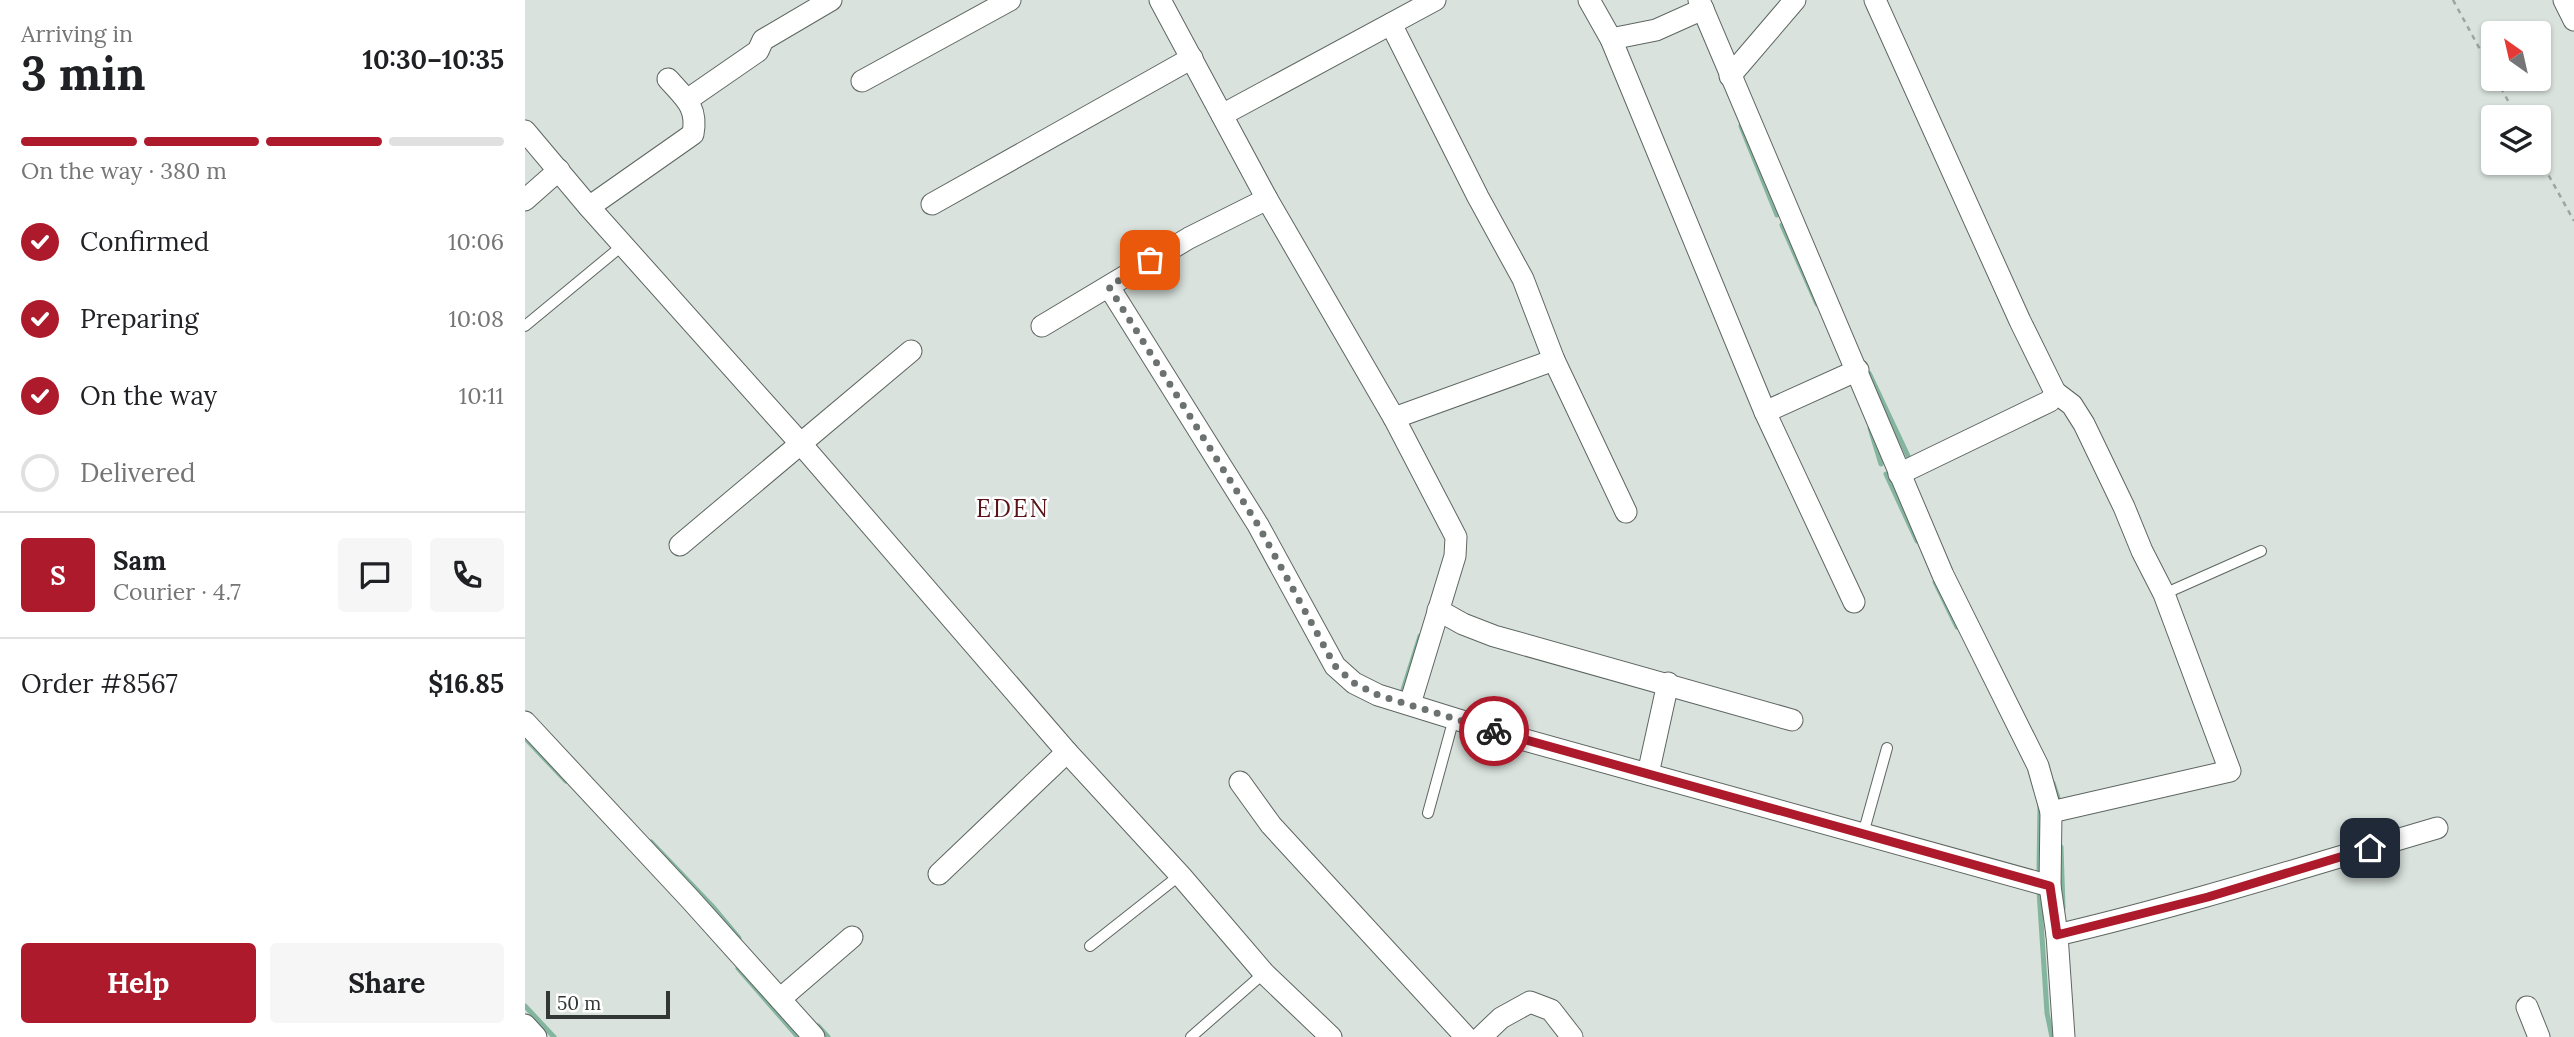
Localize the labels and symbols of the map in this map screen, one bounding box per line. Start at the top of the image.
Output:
north arrow [2481,21,2551,91]
pin [1120,230,1180,290]
district label: EDEN [976,493,1050,524]
courier [1459,696,1529,766]
pin [2340,818,2400,878]
scale bar [546,988,670,1020]

